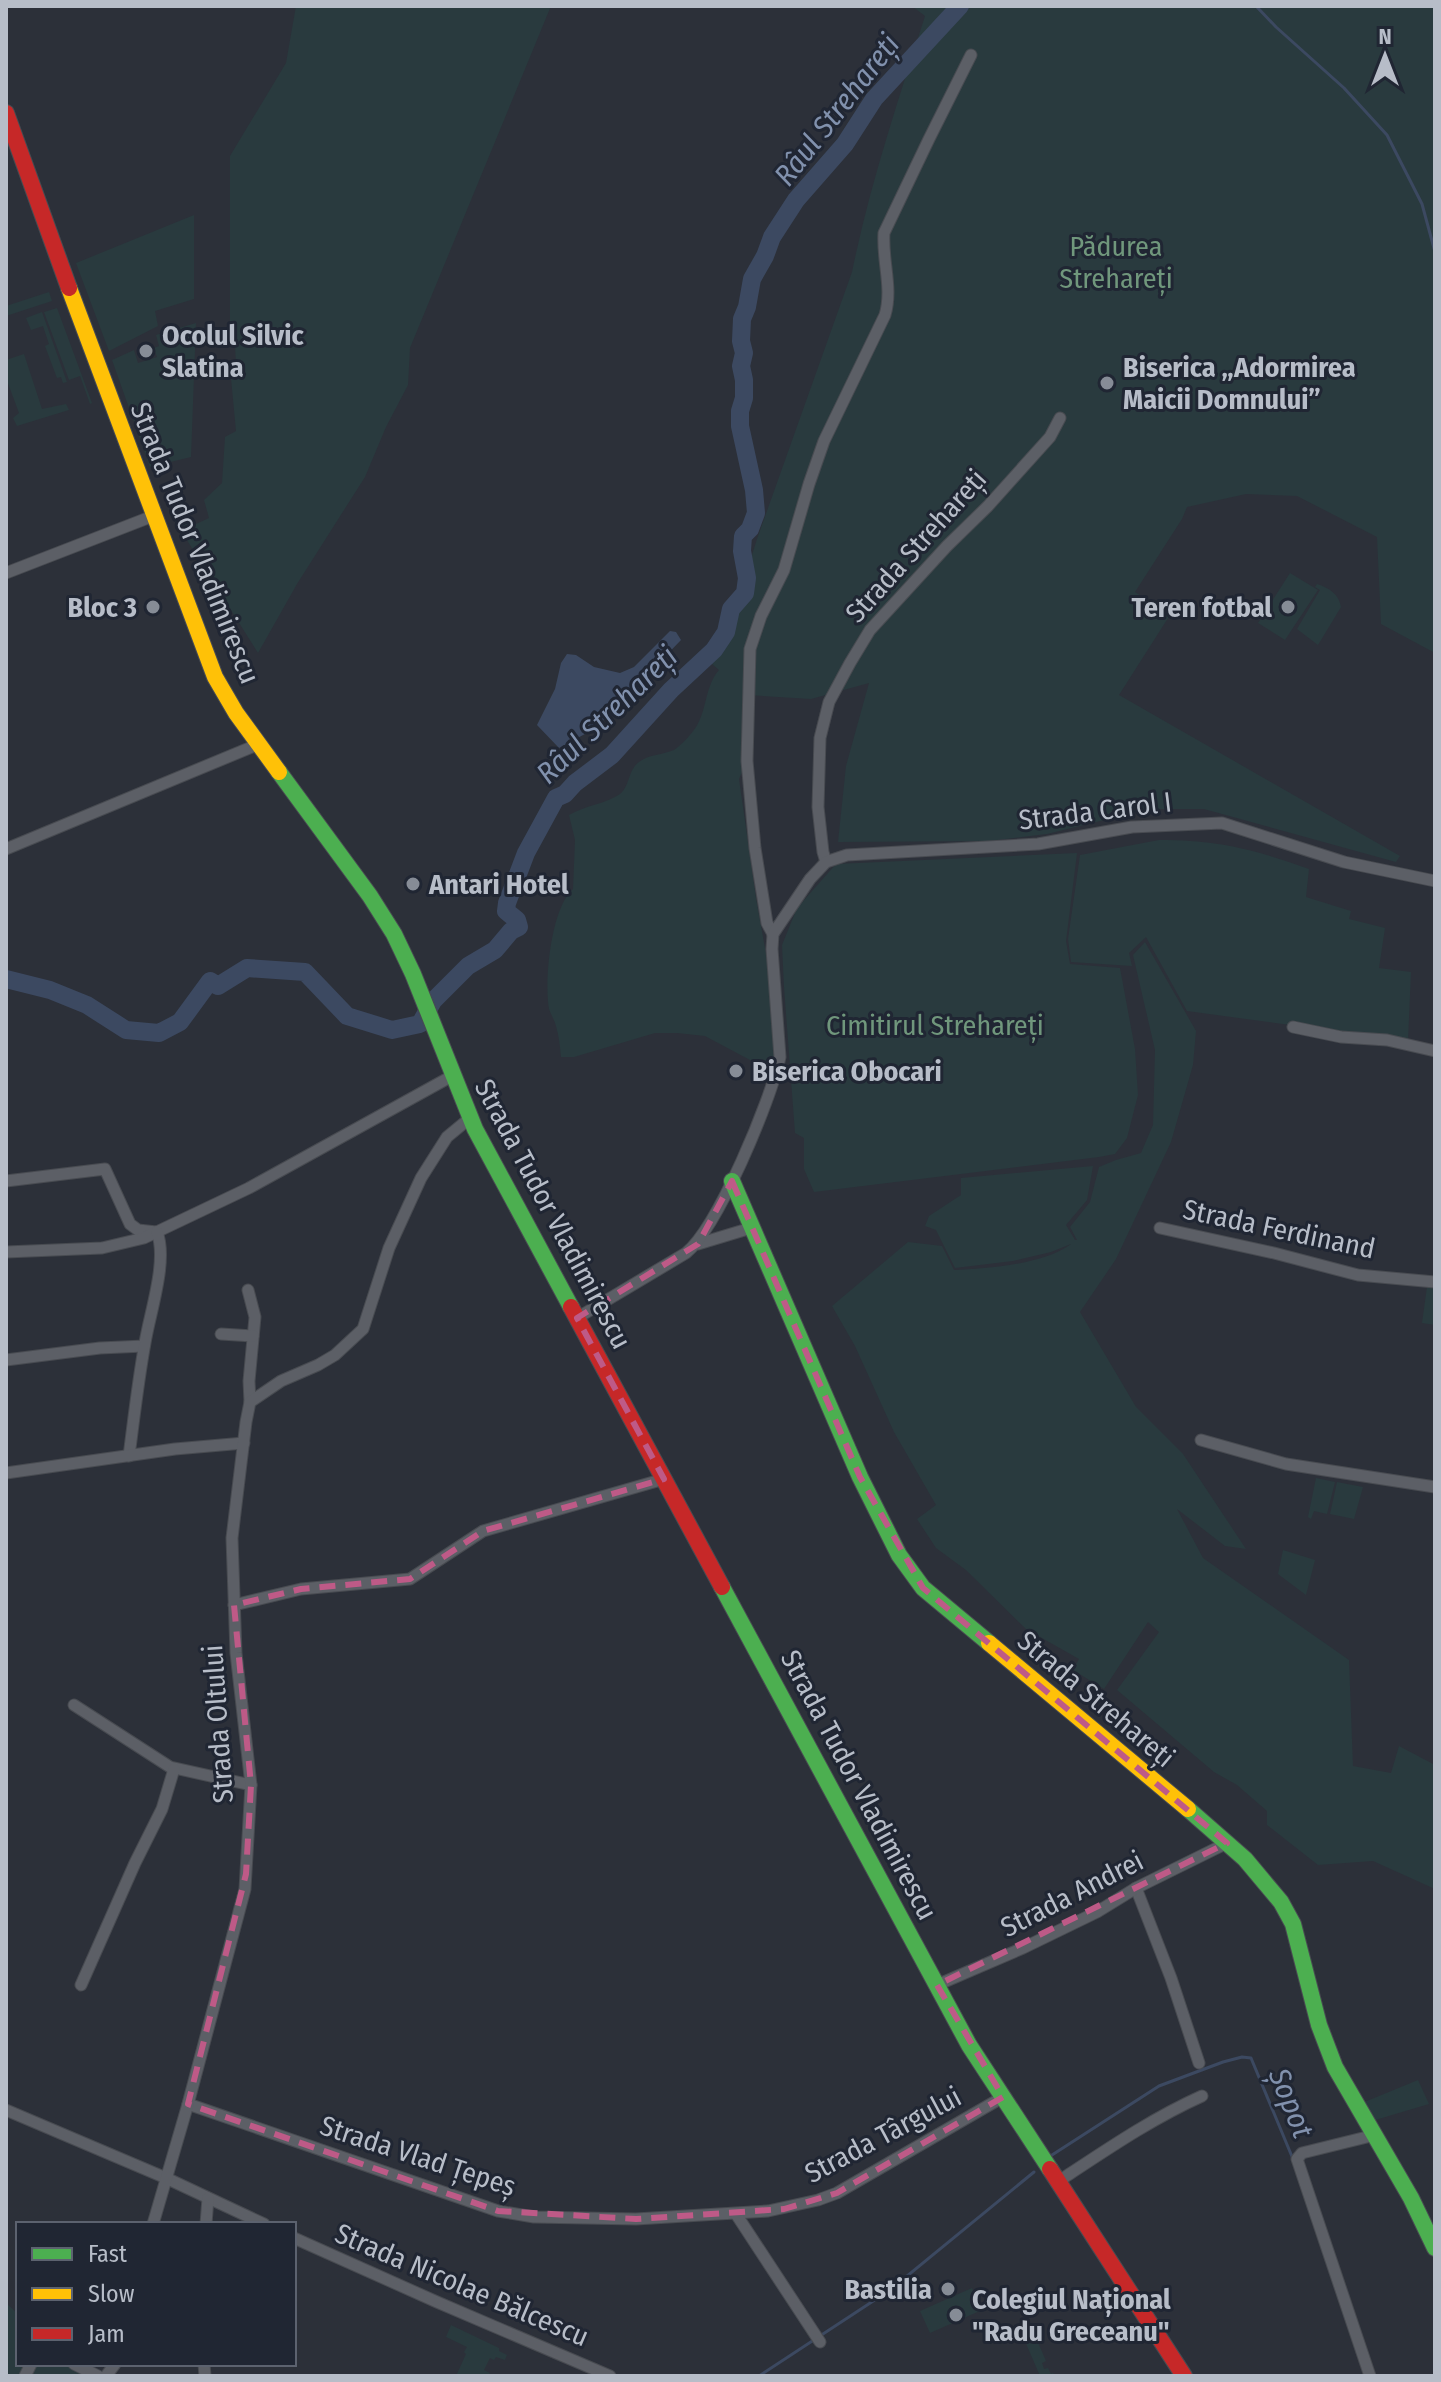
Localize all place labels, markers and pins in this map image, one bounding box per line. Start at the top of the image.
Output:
place label: Ocolul Silvic Slatina [162,319,304,384]
marker: Ocolul Silvic Slatina [137,342,155,360]
place label: Biserica „Adormirea Maicii Domnului” [1123,351,1356,416]
marker: Biserica „Adormirea Maicii Domnului” [1098,374,1116,392]
place label: Bloc 3 [68,591,137,624]
place label: Teren fotbal [1131,591,1272,624]
marker: Bloc 3 [144,598,162,616]
marker: Teren fotbal [1279,598,1297,616]
place label: Antari Hotel [428,868,569,901]
marker: Antari Hotel [404,875,422,893]
place label: Biserica Obocari [752,1055,942,1088]
marker: Biserica Obocari [727,1062,745,1080]
place label: Bastilia [844,2273,932,2306]
marker: Bastilia [939,2280,957,2298]
place label: Colegiul Național "Radu Greceanu" [972,2283,1171,2348]
marker: Colegiul Național "Radu Greceanu" [947,2306,965,2324]

